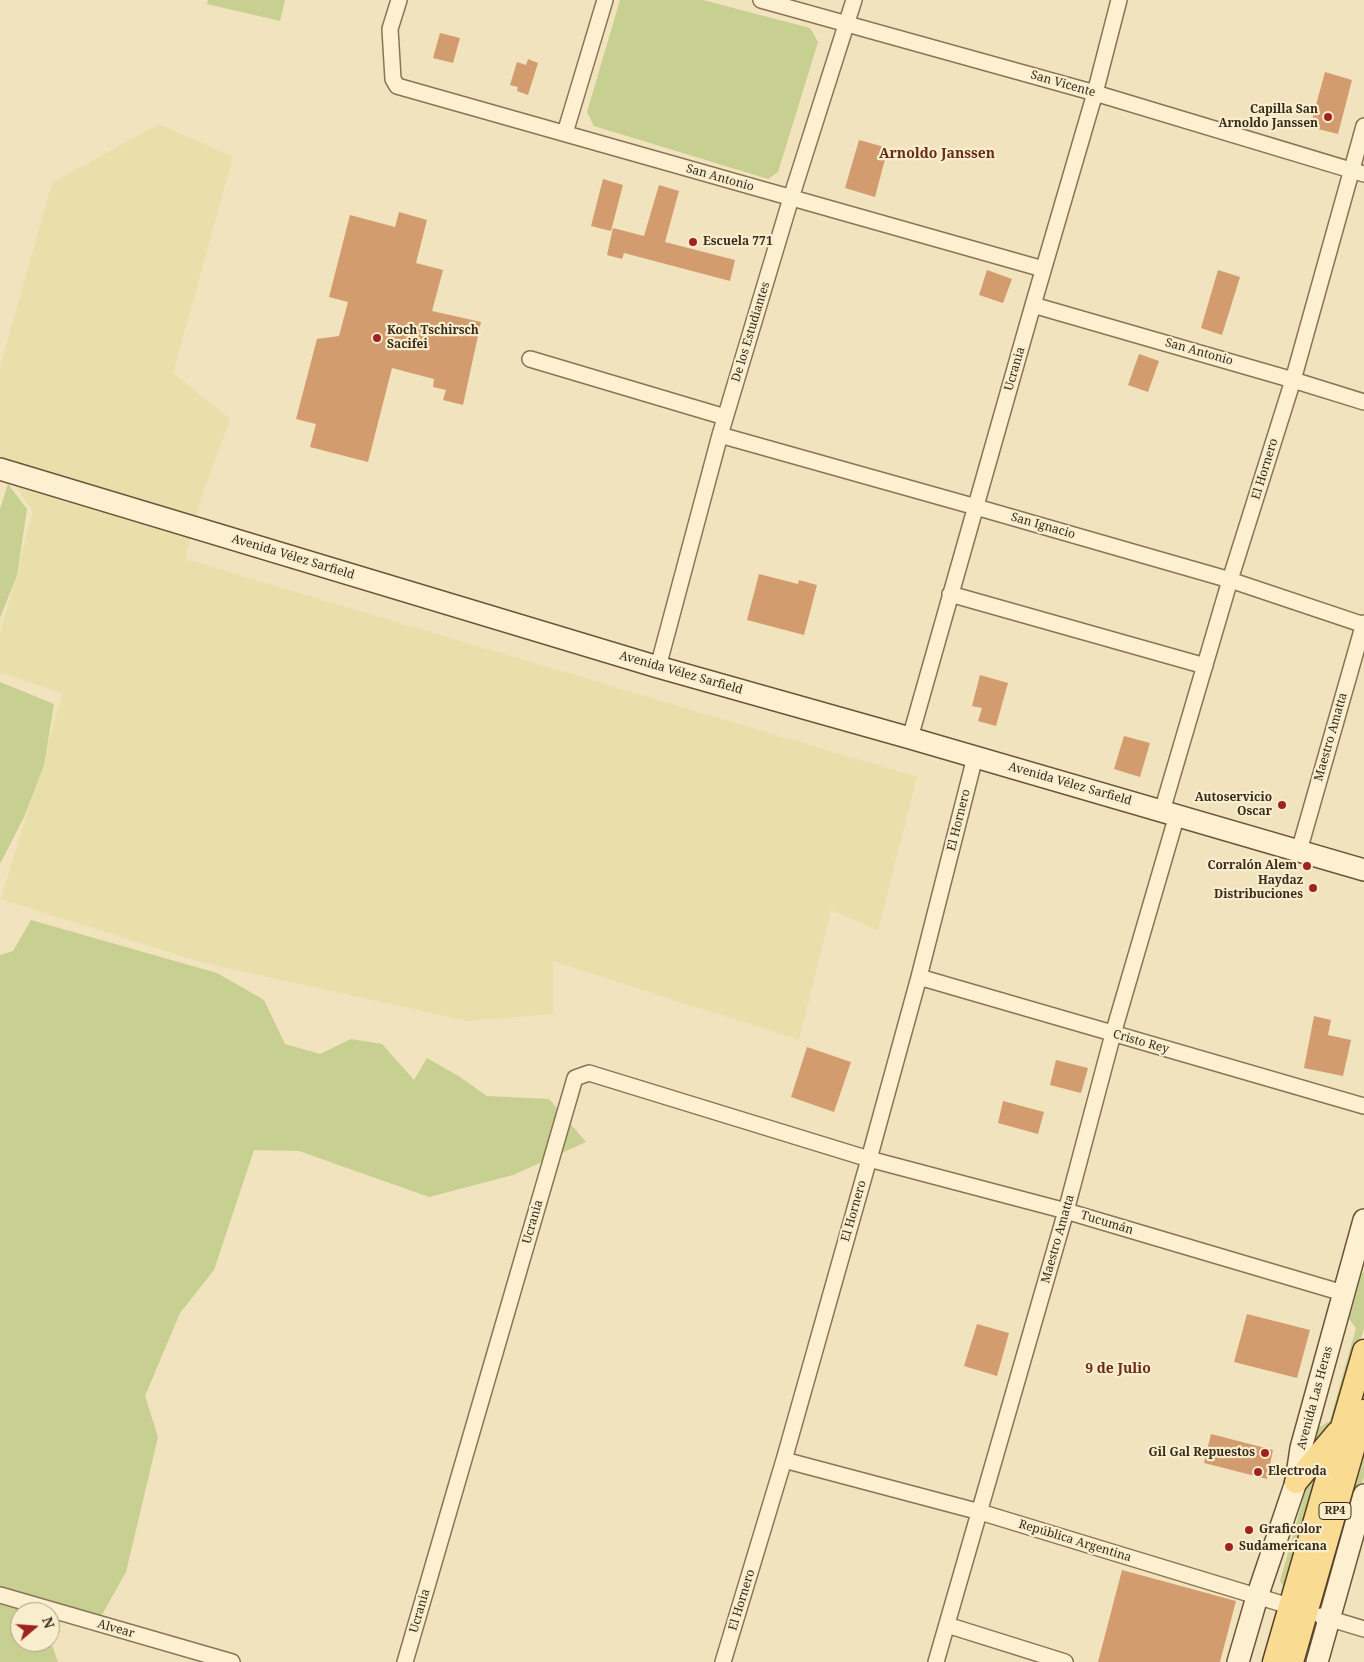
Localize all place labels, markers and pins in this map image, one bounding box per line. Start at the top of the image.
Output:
place label: Capilla San Arnoldo Janssen [1218,103,1318,131]
marker: Capilla San Arnoldo Janssen [1322,111,1334,123]
place label: Escuela 771 [703,235,773,249]
marker: Escuela 771 [687,236,699,248]
place label: Koch Tschirsch Sacifei [387,324,479,352]
marker: Koch Tschirsch Sacifei [371,332,383,344]
place label: Autoservicio Oscar [1195,791,1272,819]
marker: Autoservicio Oscar [1276,799,1288,811]
place label: Corralón Alem [1207,859,1297,873]
marker: Corralón Alem [1301,860,1313,872]
place label: Haydaz Distribuciones [1214,874,1303,902]
marker: Haydaz Distribuciones [1307,882,1319,894]
place label: Gil Gal Repuestos [1149,1446,1255,1460]
marker: Gil Gal Repuestos [1259,1447,1271,1459]
place label: Electroda [1268,1465,1327,1479]
marker: Electroda [1252,1466,1264,1478]
place label: Graficolor [1259,1523,1322,1537]
marker: Graficolor [1243,1524,1255,1536]
place label: Sudamericana [1239,1540,1327,1554]
marker: Sudamericana [1223,1541,1235,1553]

